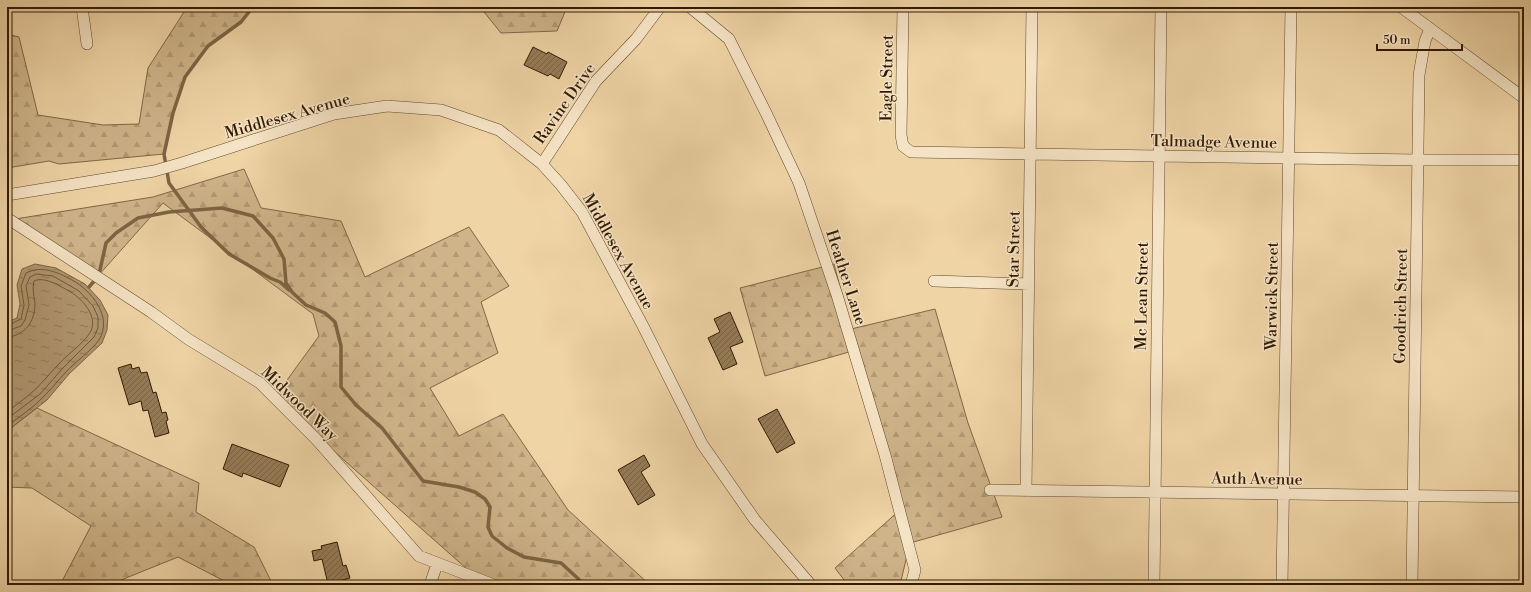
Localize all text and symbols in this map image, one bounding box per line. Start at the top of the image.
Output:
scale bar [1377,26,1462,52]
text: 50 m [1383,33,1411,48]
street label: Eagle Street [876,34,898,122]
street label: Ravine Drive [530,59,600,148]
street label: Middlesex Avenue [222,88,352,143]
street label: Talmadge Avenue [1151,131,1277,153]
street label: Middlesex Avenue [578,190,658,313]
street label: Star Street [1003,210,1025,288]
street label: Heather Lane [821,227,871,327]
street label: Mc Lean Street [1131,241,1153,350]
street label: Warwick Street [1261,241,1283,351]
street label: Goodrich Street [1390,248,1412,364]
street label: Midwood Way [257,362,342,446]
street label: Auth Avenue [1210,468,1303,490]

